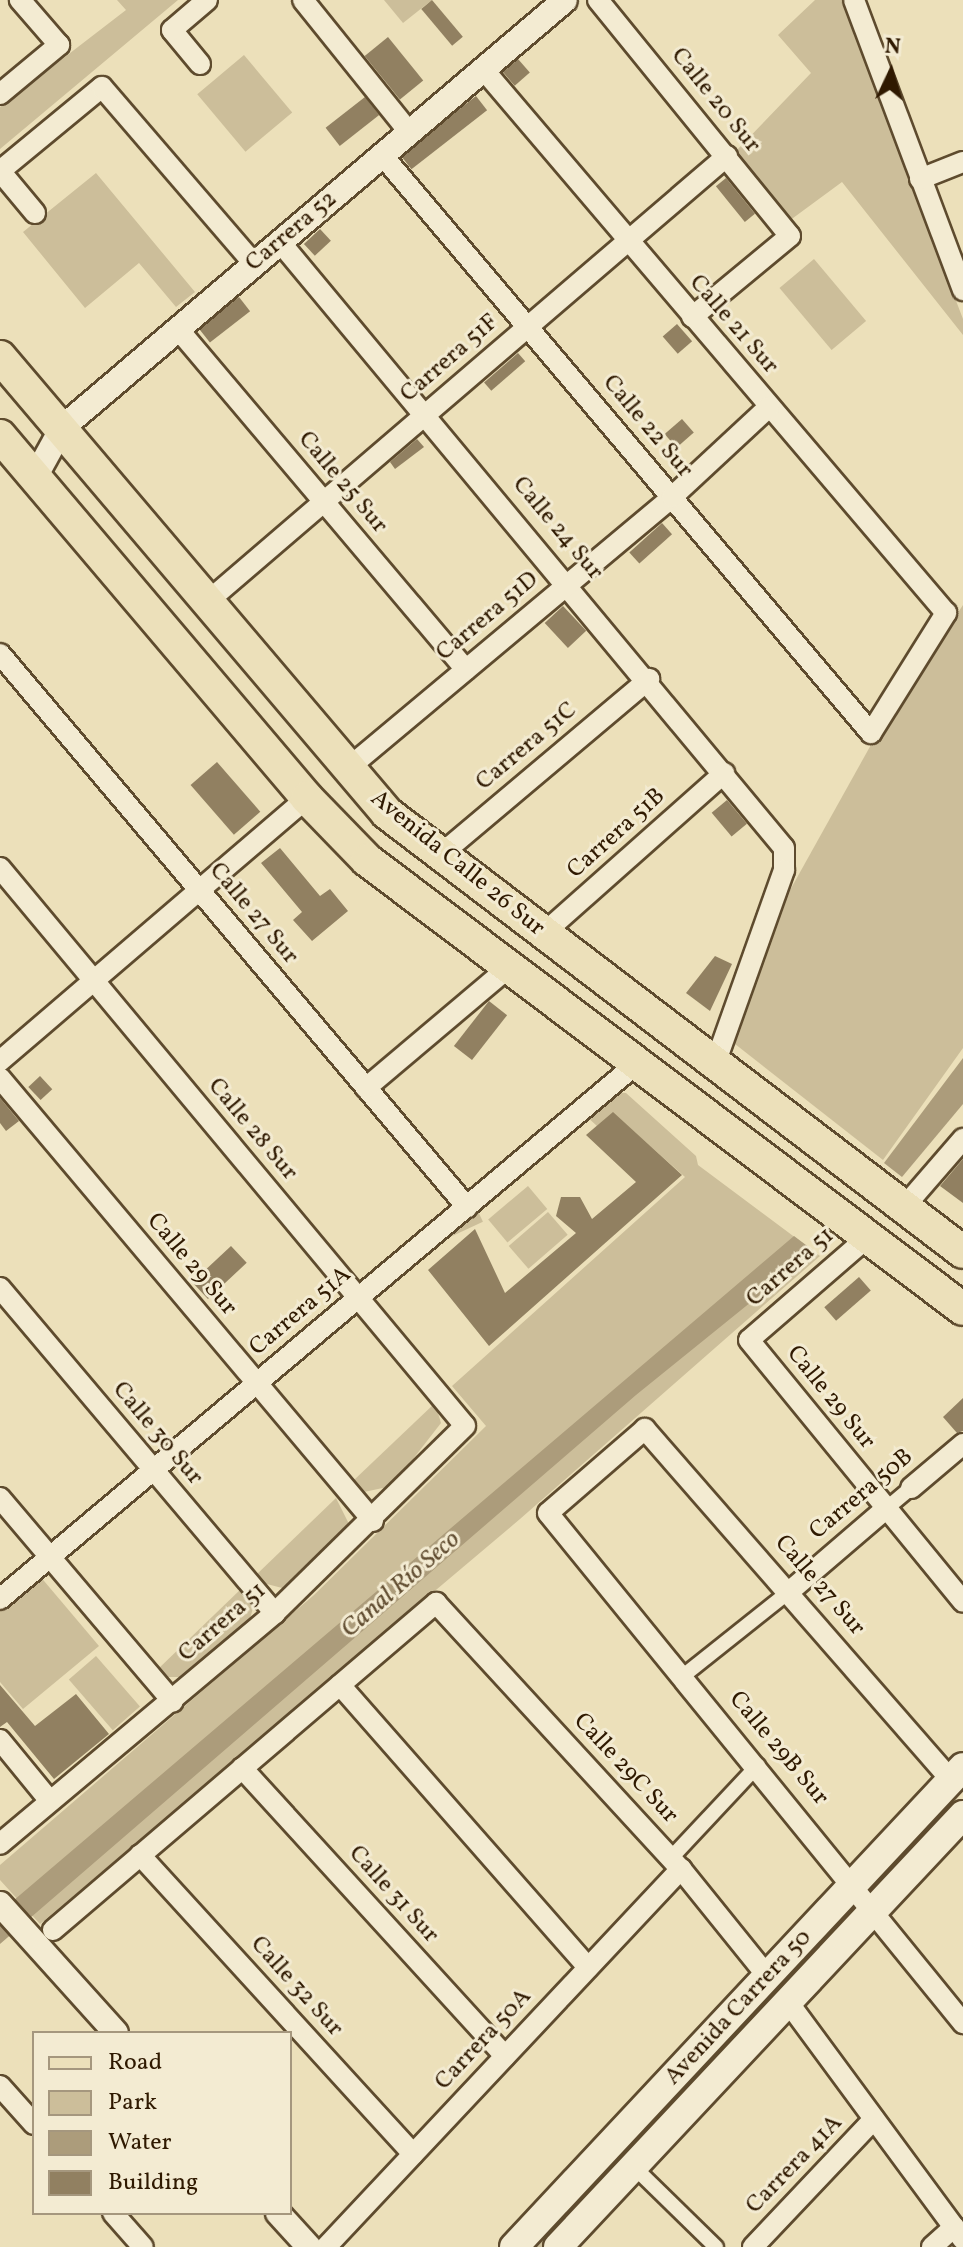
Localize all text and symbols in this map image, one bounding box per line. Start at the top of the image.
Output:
north arrow [851,32,931,112]
text: N [884,32,902,64]
street label: Calle 20 Sur [664,43,766,159]
street label: Carrera 52 [240,186,344,278]
street label: Calle 21 Sur [682,270,784,380]
street label: Carrera 51F [395,309,505,409]
street label: Calle 22 Sur [596,370,698,484]
street label: Calle 25 Sur [291,426,393,540]
street label: Calle 24 Sur [505,471,609,587]
street label: Carrera 51D [431,566,545,668]
street label: Carrera 51C [471,697,583,797]
street label: Carrera 51B [562,783,672,885]
street label: Avenida Calle 26 Sur [364,785,550,943]
street label: Calle 27 Sur [202,857,304,971]
street label: Calle 28 Sur [201,1073,303,1187]
street label: Calle 29 Sur [140,1208,242,1322]
street label: Carrera 51 [741,1222,841,1314]
street label: Carrera 51A [244,1261,358,1363]
street label: Calle 29 Sur [780,1340,880,1456]
street label: Calle 30 Sur [105,1376,209,1492]
street label: Carrera 50B [804,1443,920,1547]
water label: Canal Río Seco [335,1525,467,1645]
street label: Calle 27 Sur [768,1530,870,1642]
street label: Carrera 51 [173,1577,273,1669]
street label: Calle 29B Sur [722,1686,834,1812]
street label: Calle 29C Sur [567,1708,683,1830]
street label: Calle 31 Sur [342,1840,444,1950]
street label: Avenida Carrera 50 [659,1924,819,2092]
street label: Calle 32 Sur [243,1931,349,2043]
street label: Carrera 50A [430,1983,538,2097]
legend [32,2031,292,2215]
text: Road [108,2046,162,2080]
text: Park [108,2086,157,2120]
street label: Carrera 41A [741,2110,849,2220]
text: Water [108,2126,172,2160]
text: Building [108,2166,198,2200]

